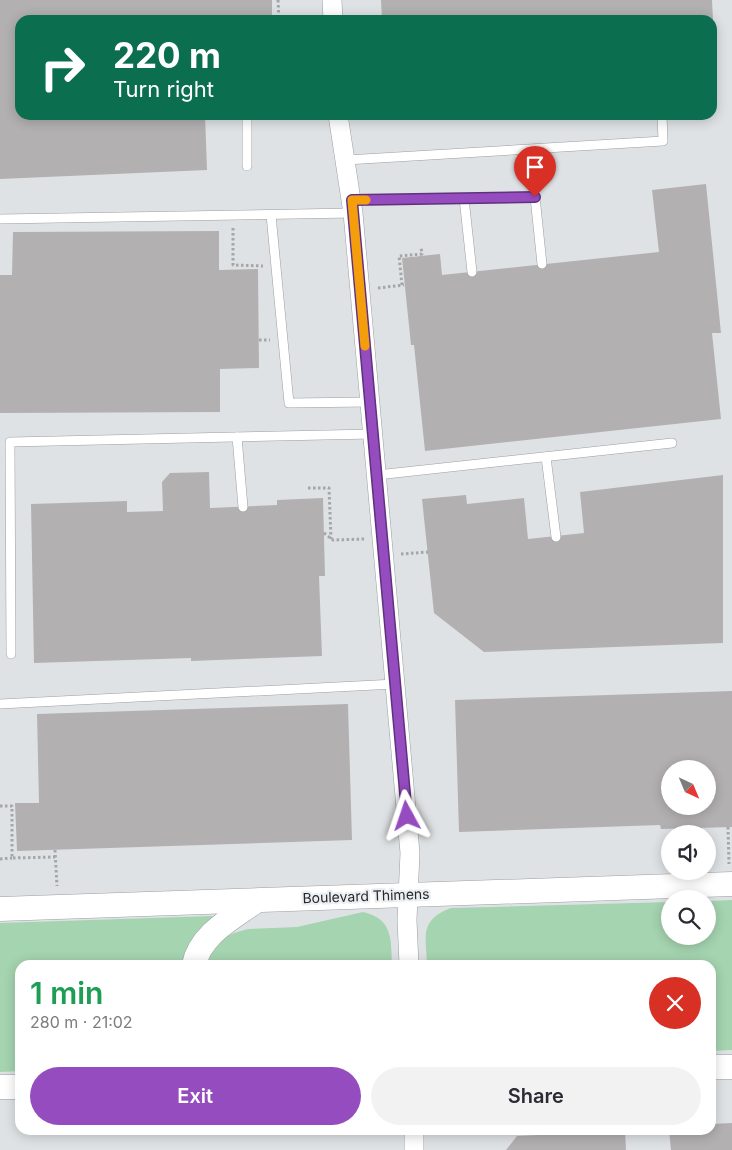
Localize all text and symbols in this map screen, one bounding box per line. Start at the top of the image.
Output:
text: 220 m [113,34,221,76]
icon: right [30,35,95,100]
text: Turn right [113,76,214,102]
pin [514,146,556,197]
icon: arrive [521,153,549,181]
north arrow [661,760,716,815]
map controls [661,760,716,945]
position arrow [380,789,432,841]
button: sound [661,825,716,880]
street label: Boulevard Thimens [302,885,430,906]
button: search [661,890,716,945]
text: 1 min [30,975,103,1011]
button: close [649,977,701,1029]
text: 280 m · 21:02 [30,1012,133,1032]
button: Exit [30,1067,361,1125]
button: Share [371,1067,701,1125]

